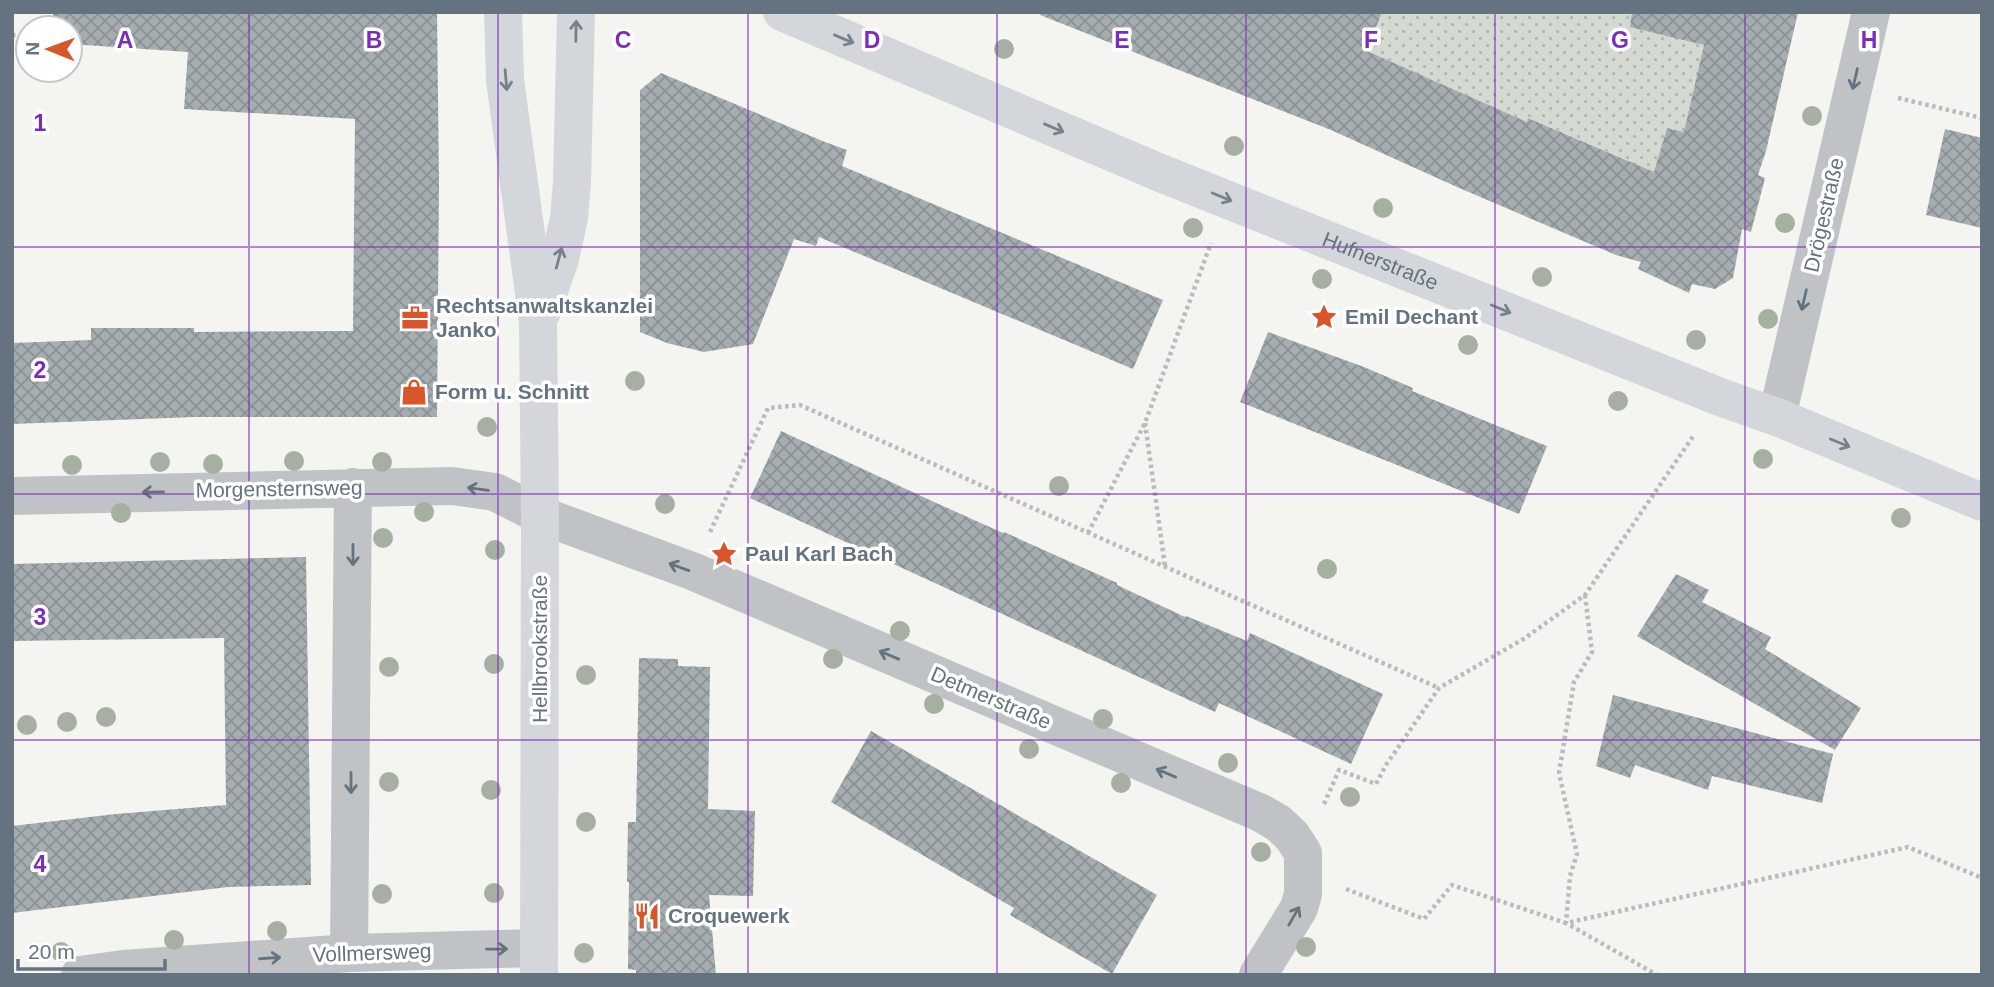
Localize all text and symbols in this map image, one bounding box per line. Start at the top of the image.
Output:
north arrow [14,14,84,84]
one-way arrow [569,20,583,43]
text: A [117,27,133,53]
text: B [366,27,382,53]
text: C [615,27,631,53]
text: D [864,27,880,53]
text: E [1114,27,1130,53]
text: F [1364,27,1378,53]
text: G [1611,27,1629,53]
text: H [1861,27,1877,53]
one-way arrow [833,33,855,46]
text: N [22,42,43,56]
one-way arrow [1848,67,1861,90]
one-way arrow [499,69,512,91]
text: 1 [34,110,47,136]
one-way arrow [1043,122,1064,135]
street label: Drögestraße [1799,155,1848,274]
one-way arrow [1210,191,1232,204]
street label: Hufnerstraße [1319,227,1442,294]
one-way arrow [553,247,566,269]
one-way arrow [1796,288,1810,311]
place label: Rechtsanwaltskanzlei Janko [436,294,653,341]
place icon: Emil Dechant [1309,302,1339,332]
office icon: Rechtsanwaltskanzlei Janko [400,303,430,333]
one-way arrow [1490,304,1511,317]
place label: Emil Dechant [1345,305,1478,328]
text: 2 [34,357,46,383]
shop icon: Form u. Schnitt [399,377,429,407]
place label: Form u. Schnitt [435,380,589,403]
one-way arrow [1828,437,1850,450]
street label: Morgensternsweg [195,476,363,501]
one-way arrow [467,483,490,496]
one-way arrow [141,485,164,499]
place icon: Paul Karl Bach [709,539,739,569]
place label: Paul Karl Bach [745,542,893,565]
one-way arrow [346,544,360,567]
one-way arrow [669,559,691,572]
street label: Hellbrookstraße [528,575,551,723]
text: 3 [34,604,46,630]
one-way arrow [879,648,900,661]
street label: Detmerstraße [928,662,1055,733]
one-way arrow [1156,766,1177,779]
one-way arrow [344,771,358,794]
text: 4 [34,851,47,877]
restaurant icon: Croquewerk [632,901,662,931]
place label: Croquewerk [668,904,790,927]
one-way arrow [1287,907,1301,927]
scale bar [18,928,164,972]
street label: Vollmersweg [312,939,432,966]
text: 20 m [28,940,75,963]
one-way arrow [485,943,508,956]
one-way arrow [258,952,281,965]

